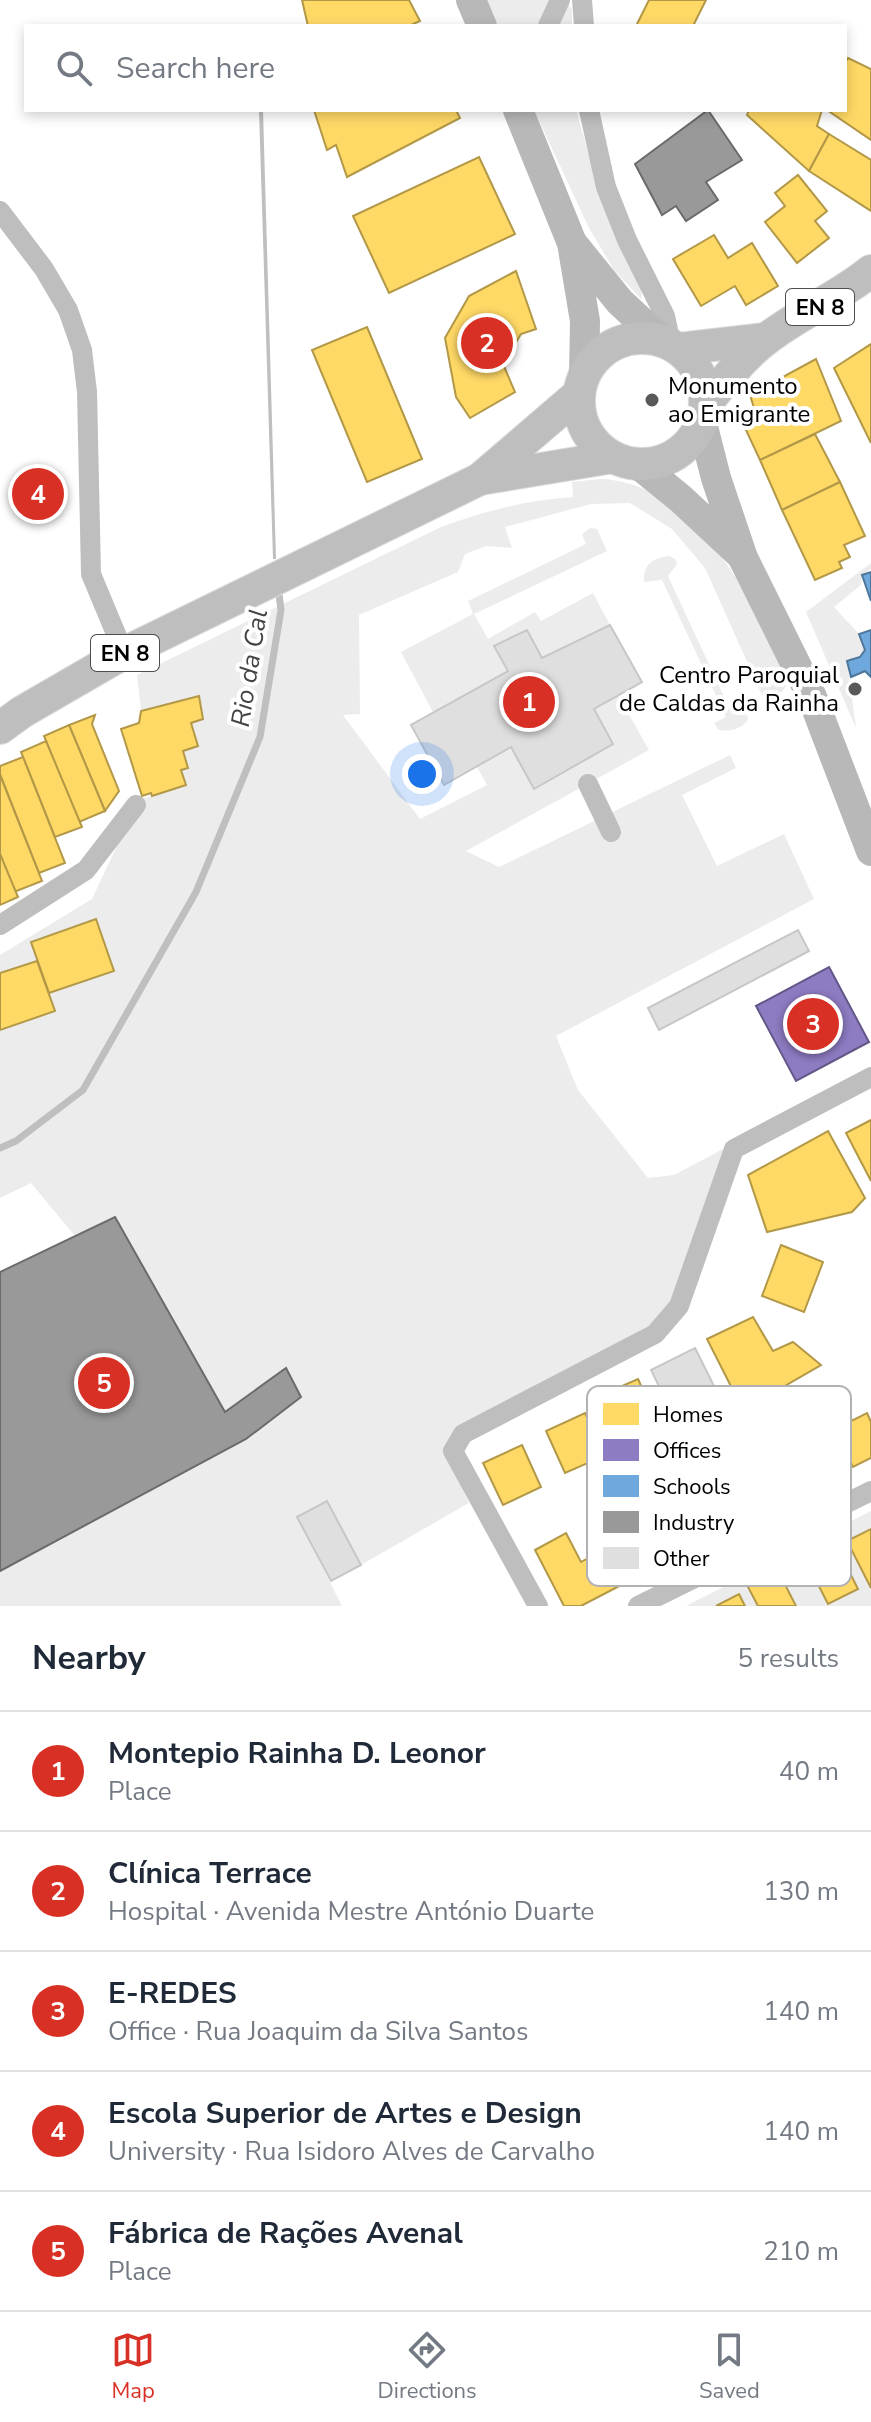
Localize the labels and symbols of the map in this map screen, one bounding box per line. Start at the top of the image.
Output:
road number: EN 8 [786,289,854,325]
pin: 2 [461,313,513,373]
place label: Monumento ao Emigrante [668,370,810,430]
marker: Monumento ao Emigrante [643,391,661,409]
pin: 4 [12,464,64,524]
water label: Rio da Cal [223,607,276,729]
road number: EN 8 [91,635,159,671]
place label: Centro Paroquial de Caldas da Rainha [619,659,839,719]
pin: 1 [503,672,555,732]
marker: Centro Paroquial de Caldas da Rainha [846,680,864,698]
your location [402,754,442,794]
pin: 3 [787,994,839,1054]
pin: 5 [78,1353,130,1413]
legend [587,1386,851,1586]
text: Homes [653,1400,723,1430]
text: Offices [653,1436,721,1466]
text: Schools [653,1472,731,1502]
text: Industry [653,1508,735,1538]
text: Other [653,1544,710,1574]

